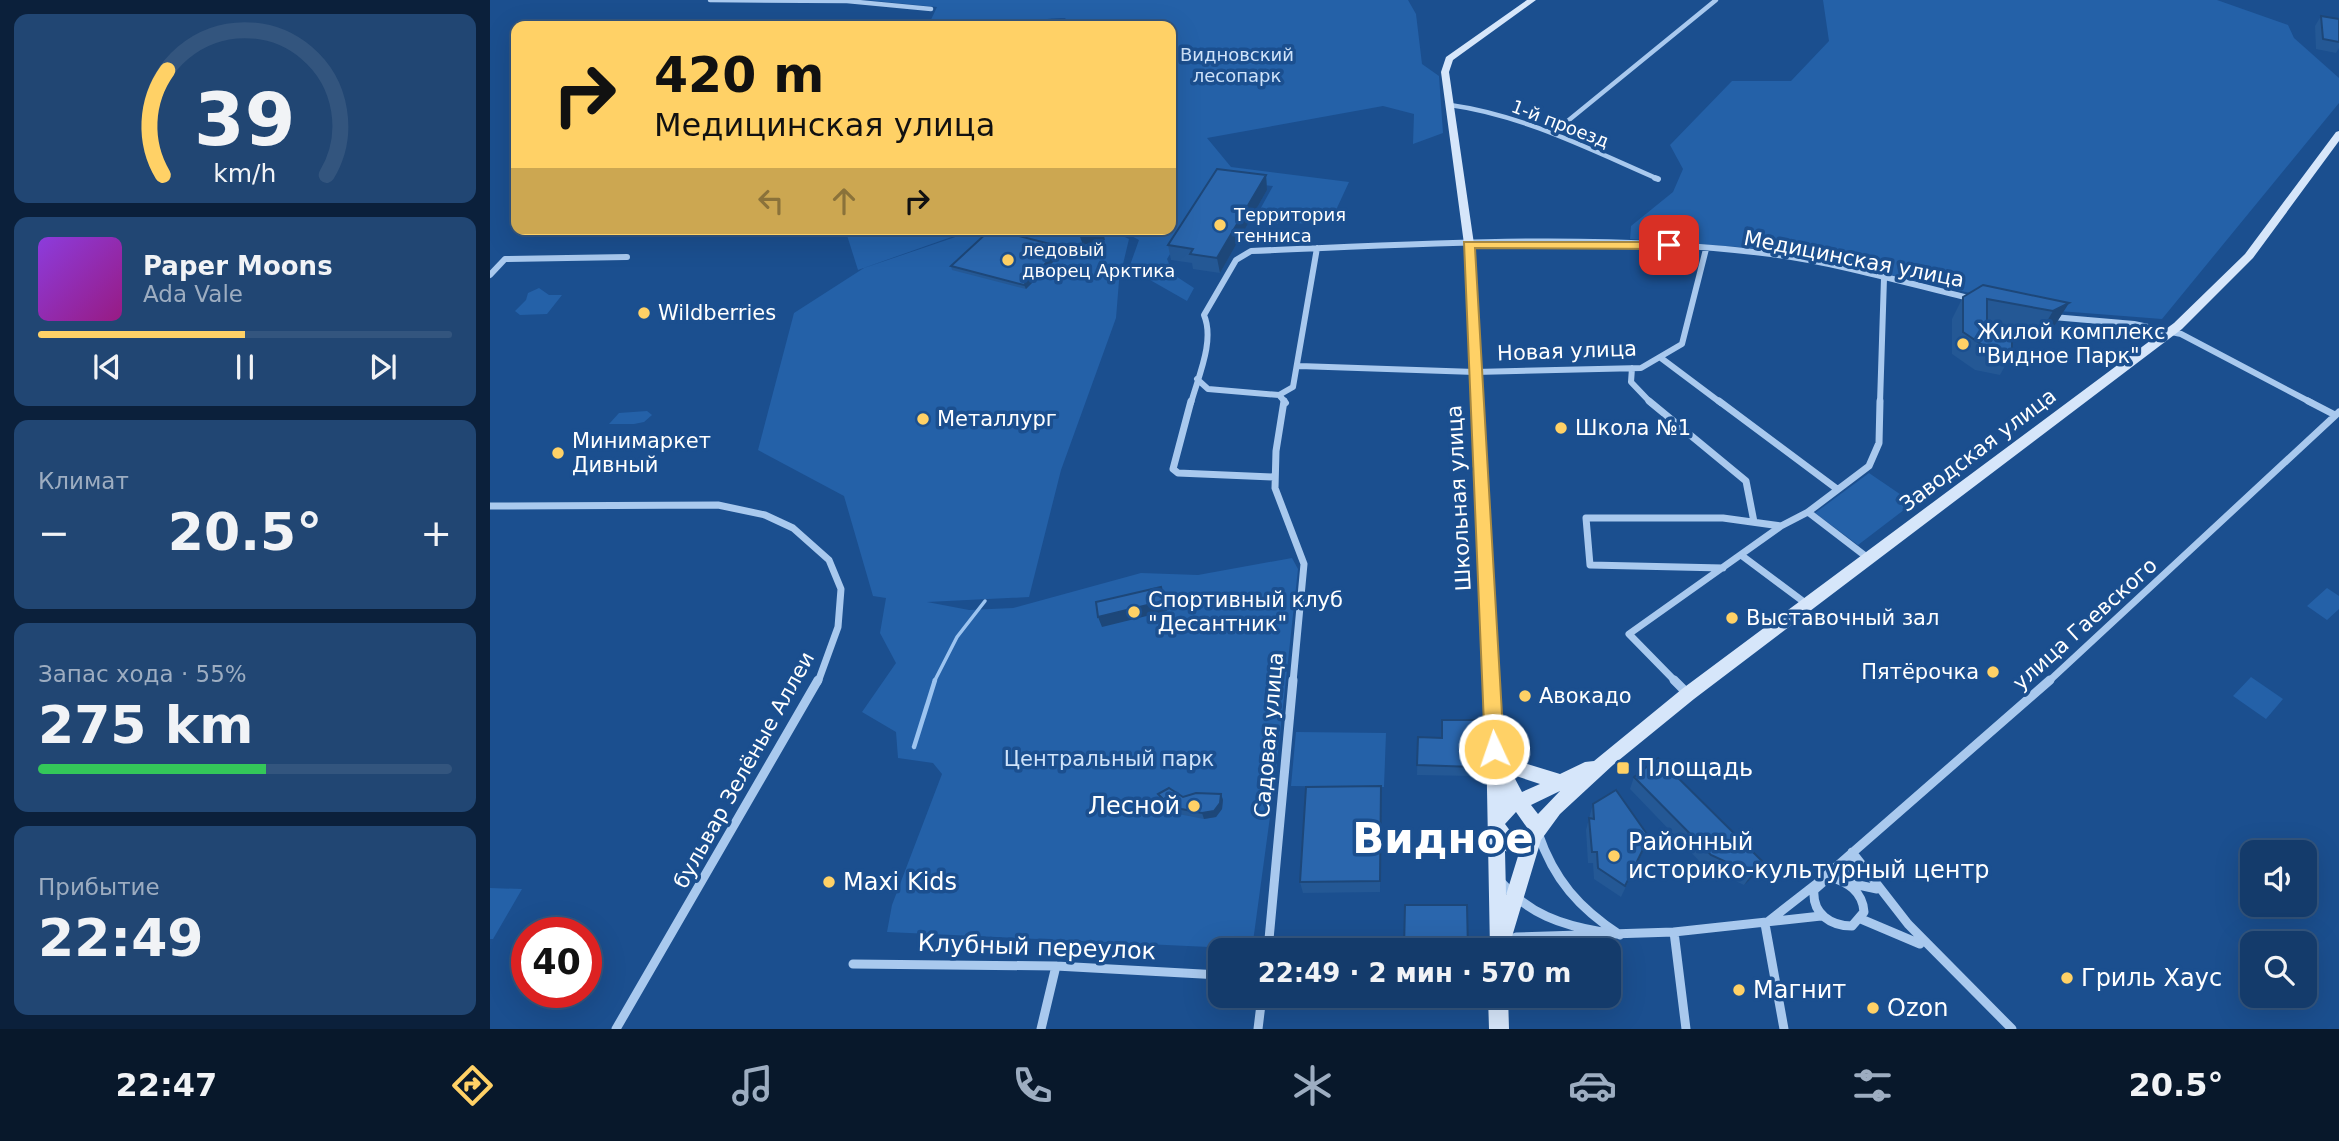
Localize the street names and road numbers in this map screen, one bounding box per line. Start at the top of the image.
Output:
street label: 1-й проезд [1508,95,1612,152]
street label: Медицинская улица [1742,226,1966,292]
street label: Новая улица [1497,337,1637,365]
street label: Заводская улица [1895,383,2061,517]
street label: Школьная улица [1442,404,1476,592]
street label: улица Гаевского [2008,553,2162,695]
street label: бульвар Зелёные Аллеи [669,647,819,893]
street label: Садовая улица [1250,651,1288,819]
street label: Клубный переулок [917,929,1157,965]

